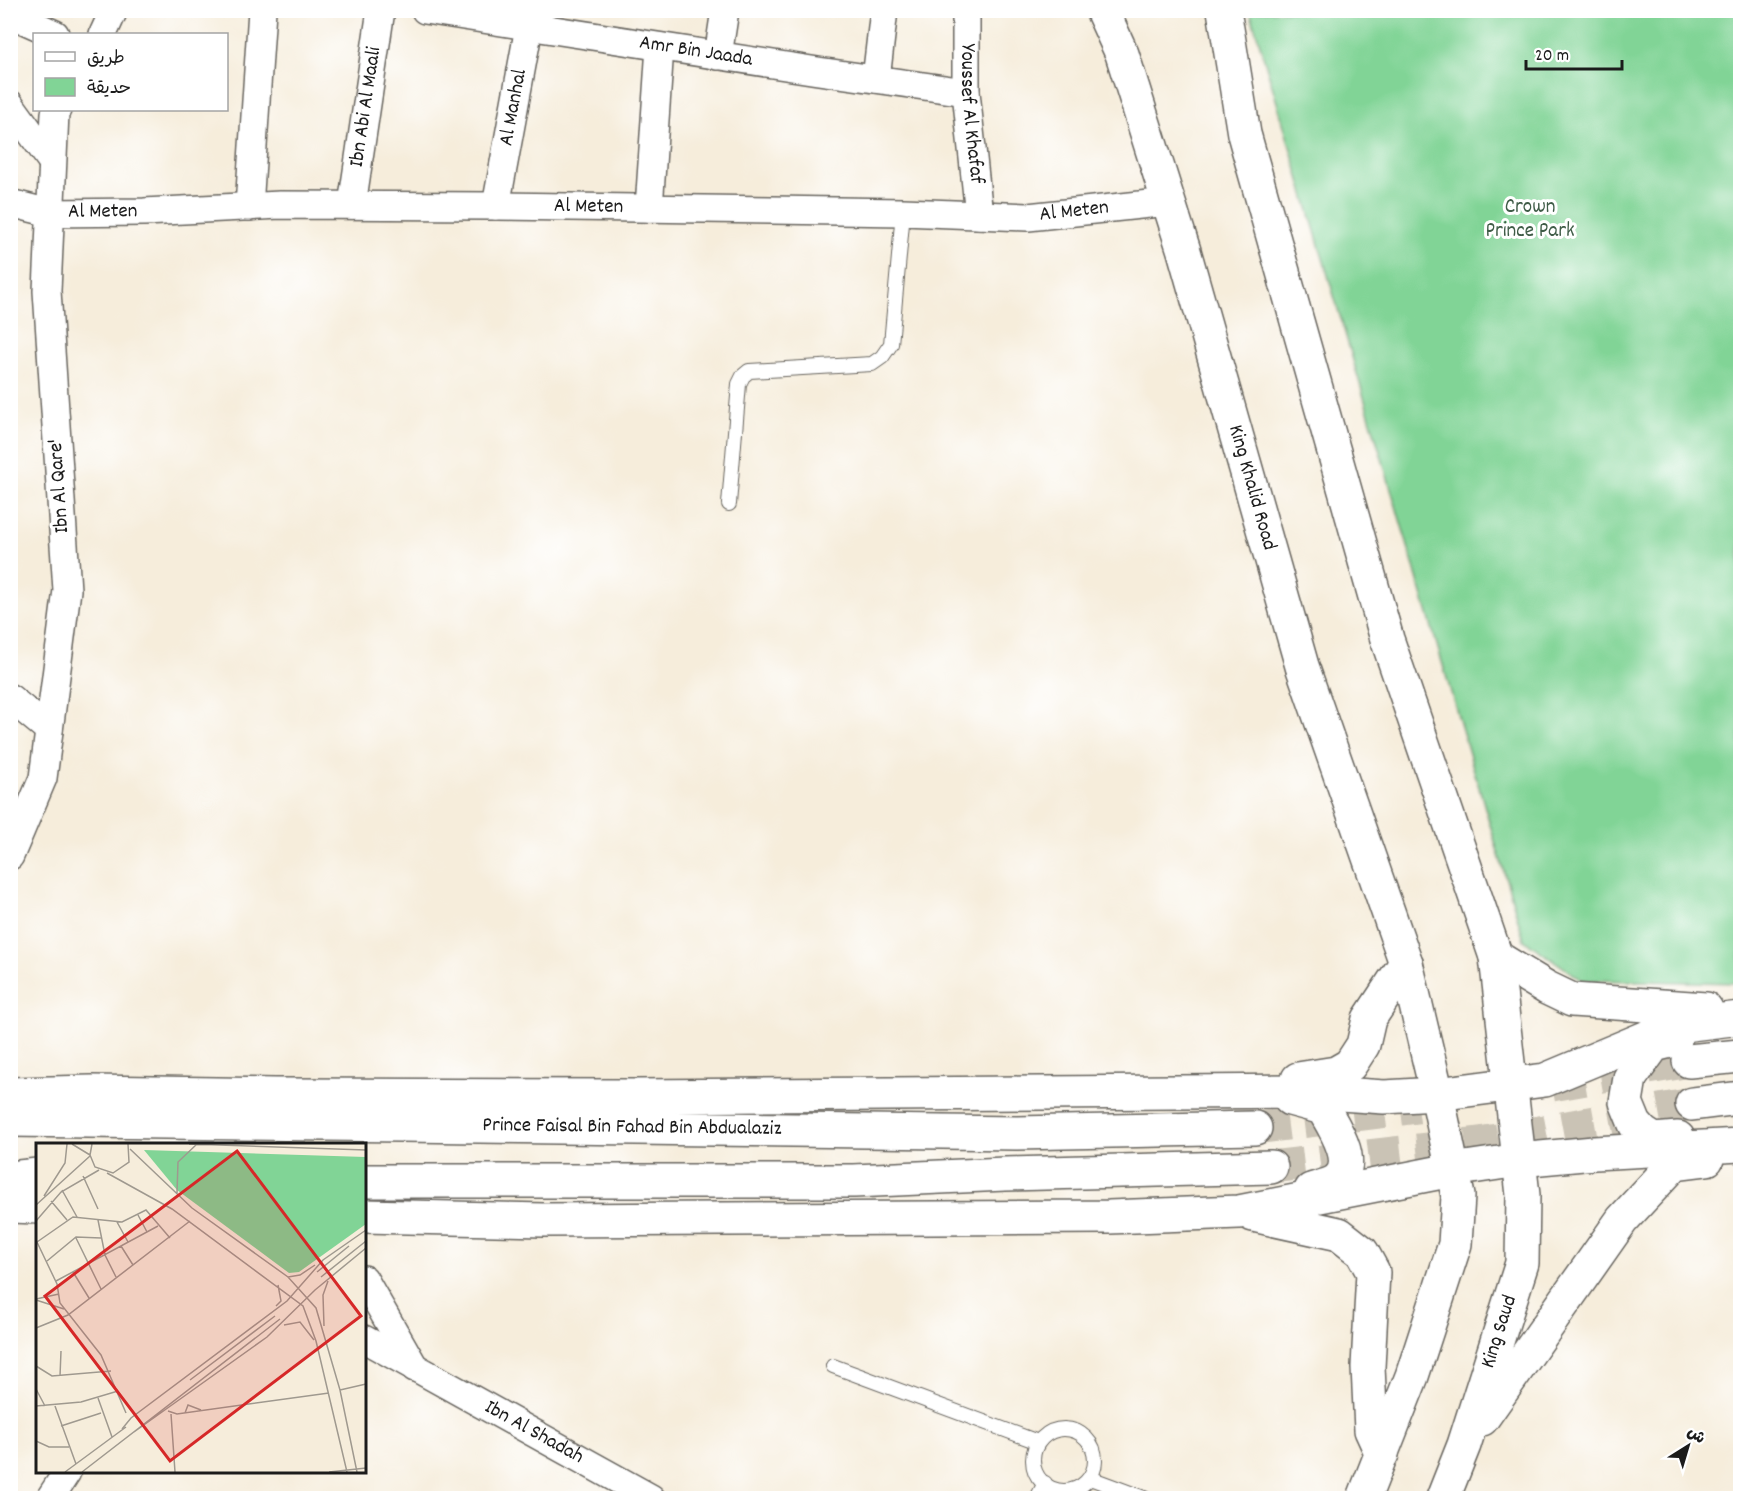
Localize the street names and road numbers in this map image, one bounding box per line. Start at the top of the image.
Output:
street label: Amr Bin Jaada [637,28,755,76]
street label: Youssef Al Khafaf [951,44,991,186]
street label: Ibn Abi Al Maali [343,45,390,169]
street label: Al Manhal [492,67,536,149]
street label: Al Meten [554,192,624,223]
street label: Al Meten [1038,193,1110,231]
street label: Al Meten [68,197,138,228]
street label: King Khalid Road [1219,421,1283,554]
street label: Ibn Al Qare' [42,438,78,534]
street label: Prince Faisal Bin Fahad Bin Abdualaziz [482,1111,782,1145]
street label: King Saud [1474,1292,1526,1372]
street label: Ibn Al Shadah [479,1393,589,1473]

